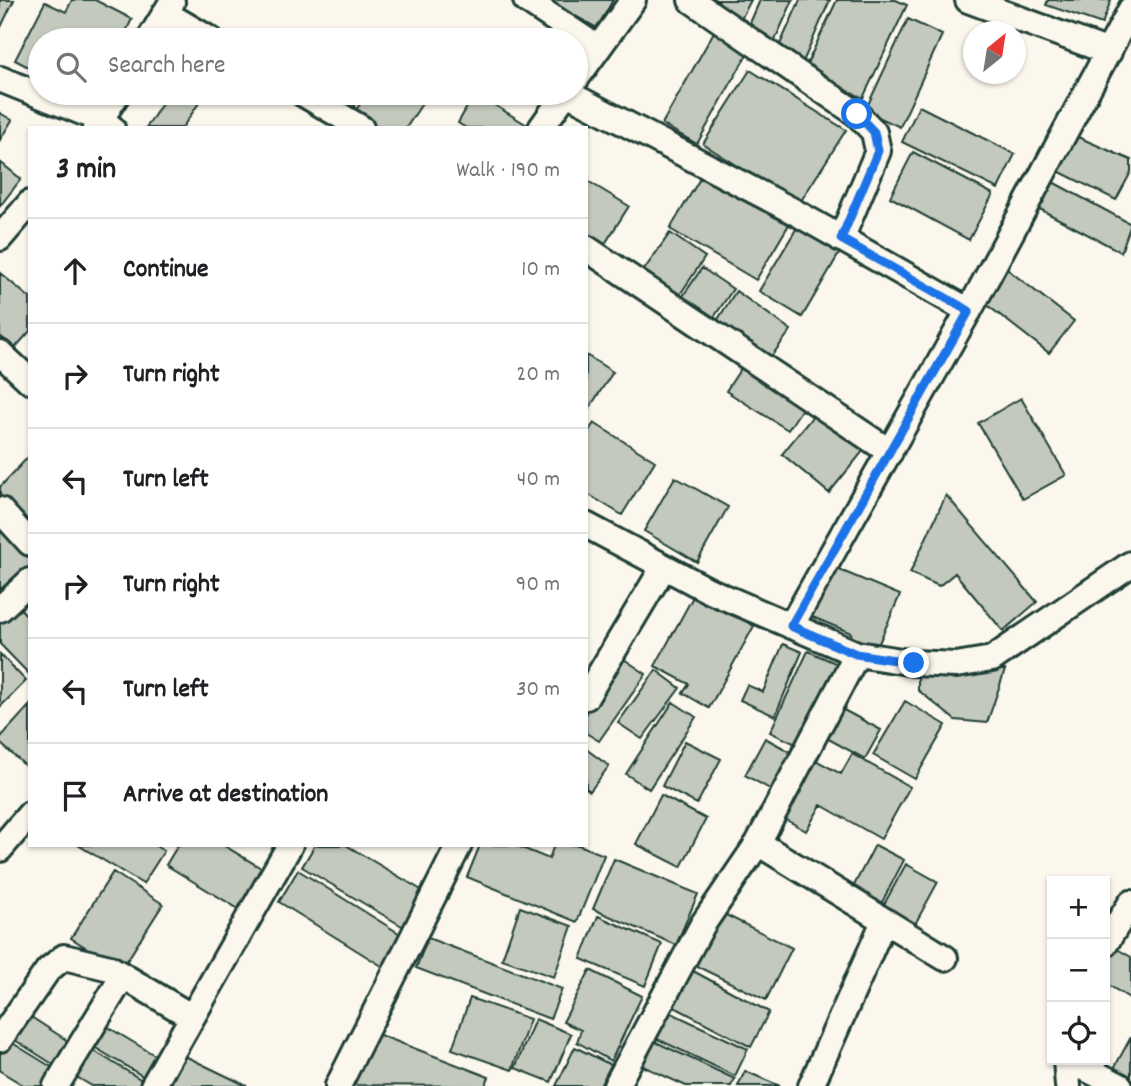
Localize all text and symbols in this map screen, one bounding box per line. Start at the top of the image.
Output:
north arrow [963,21,1026,84]
search box [28,28,588,105]
icon: search [52,48,90,86]
text: Search here [108,48,226,85]
route start [841,98,872,129]
text: 3 min [56,150,116,193]
text: Walk · 190 m [456,155,560,188]
icon: ahead [56,252,94,290]
text: Continue [123,252,208,289]
text: 10 m [521,254,560,287]
icon: right [56,357,94,395]
text: Turn right [123,357,220,394]
text: 20 m [516,359,560,392]
icon: left [56,462,94,500]
text: Turn left [123,462,209,499]
text: 40 m [517,464,560,497]
icon: right [56,567,94,605]
text: Turn right [123,567,220,604]
text: 90 m [516,569,560,602]
route end [898,647,929,678]
icon: left [56,672,94,710]
text: Turn left [123,672,209,709]
text: 30 m [516,674,560,707]
icon: arrive [56,777,94,815]
text: Arrive at destination [123,777,328,814]
map controls [1047,876,1110,1065]
button: + [1047,876,1110,939]
button: − [1047,939,1110,1002]
button: locate [1047,1002,1110,1065]

